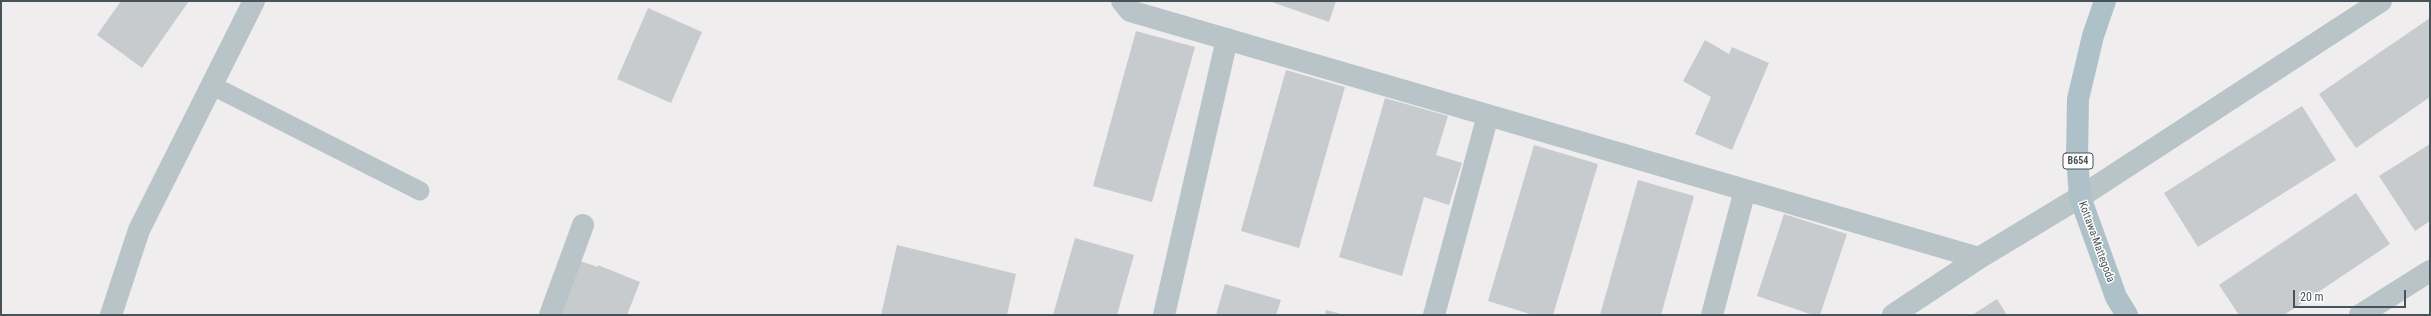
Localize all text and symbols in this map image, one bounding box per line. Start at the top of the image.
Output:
road number: B654 [2063,153,2093,169]
street label: Kottawa-Mattegoda [2075,200,2117,284]
scale bar [2295,282,2408,308]
text: 20 m [2300,290,2324,304]

